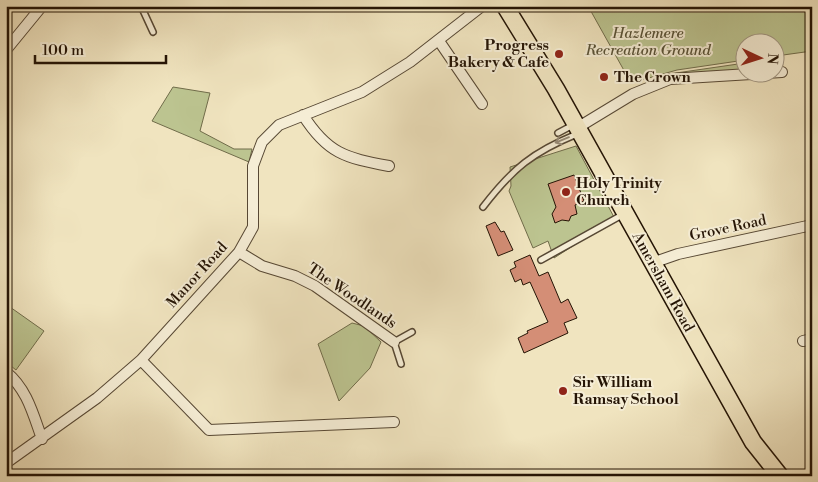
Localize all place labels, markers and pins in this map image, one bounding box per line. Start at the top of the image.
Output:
place label: Progress Bakery & Cafe [448,36,549,72]
marker: Progress Bakery & Cafe [553,48,565,60]
place label: The Crown [614,68,691,87]
marker: The Crown [598,71,610,83]
place label: Holy Trinity Church [576,174,662,210]
marker: Holy Trinity Church [560,186,572,198]
place label: Sir William Ramsay School [573,373,679,409]
marker: Sir William Ramsay School [557,385,569,397]

